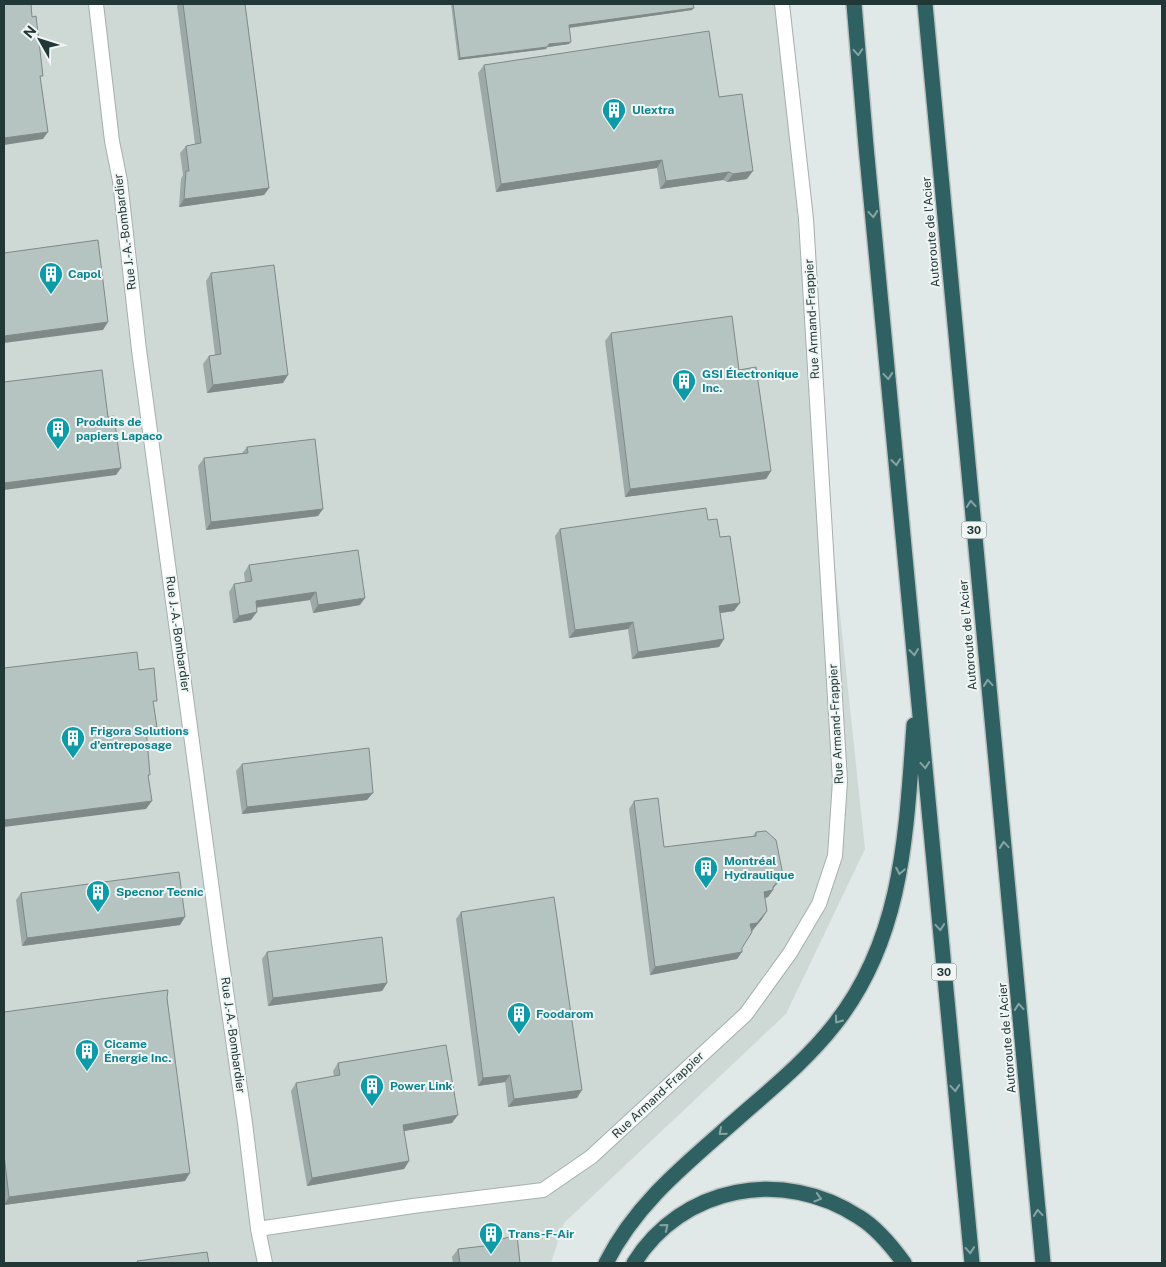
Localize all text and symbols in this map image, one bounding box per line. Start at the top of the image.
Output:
north arrow [15,15,65,65]
text: N [20,23,40,41]
one-way arrow [852,49,863,57]
building icon: Ulextra [601,97,627,131]
place label: Ulextra [632,103,674,117]
street label: Rue J.-A.-Bombardier [111,173,139,291]
street label: Autoroute de l'Acier [919,176,943,288]
one-way arrow [867,210,878,218]
street label: Rue Armand-Frappier [802,258,822,380]
building icon: Capol [38,261,64,295]
place label: Capol [68,267,101,281]
place label: GSI Électronique Inc. [702,367,799,395]
building icon: GSI Électronique Inc. [671,368,697,402]
one-way arrow [882,372,893,380]
place label: Produits de papiers Lapaco [76,415,163,443]
building icon: Produits de papiers Lapaco [45,416,71,450]
one-way arrow [890,458,901,466]
one-way arrow [966,500,977,508]
road number: 30 [962,522,986,538]
street label: Rue J.-A.-Bombardier [163,575,193,693]
street label: Autoroute de l'Acier [956,579,980,691]
one-way arrow [909,648,920,656]
street label: Rue Armand-Frappier [826,663,846,785]
one-way arrow [983,679,994,687]
place label: Frigora Solutions d'entreposage [90,724,189,752]
building icon: Frigora Solutions d'entreposage [60,725,86,759]
one-way arrow [919,761,930,769]
one-way arrow [998,841,1009,849]
place label: Montréal Hydraulique [724,854,794,882]
building icon: Montréal Hydraulique [693,855,719,889]
one-way arrow [895,867,906,875]
building icon: Specnor Tecnic [85,879,111,913]
place label: Specnor Tecnic [116,885,204,899]
one-way arrow [934,923,945,931]
road number: 30 [932,964,956,980]
street label: Rue J.-A.-Bombardier [218,976,248,1094]
street label: Autoroute de l'Acier [995,982,1019,1094]
building icon: Foodarom [506,1001,532,1035]
one-way arrow [1014,1002,1025,1010]
place label: Foodarom [536,1007,594,1021]
one-way arrow [835,1014,844,1024]
place label: Cicame Énergie Inc. [104,1037,171,1065]
building icon: Cicame Énergie Inc. [74,1038,100,1072]
street label: Rue Armand-Frappier [609,1049,707,1141]
building icon: Power Link [359,1073,385,1107]
place label: Power Link [390,1079,452,1093]
one-way arrow [949,1085,960,1093]
one-way arrow [718,1127,727,1136]
one-way arrow [813,1192,821,1202]
one-way arrow [1033,1209,1044,1217]
building icon: Trans-F-Air [478,1221,504,1255]
one-way arrow [660,1223,669,1232]
place label: Trans-F-Air [508,1227,574,1241]
one-way arrow [965,1247,976,1255]

